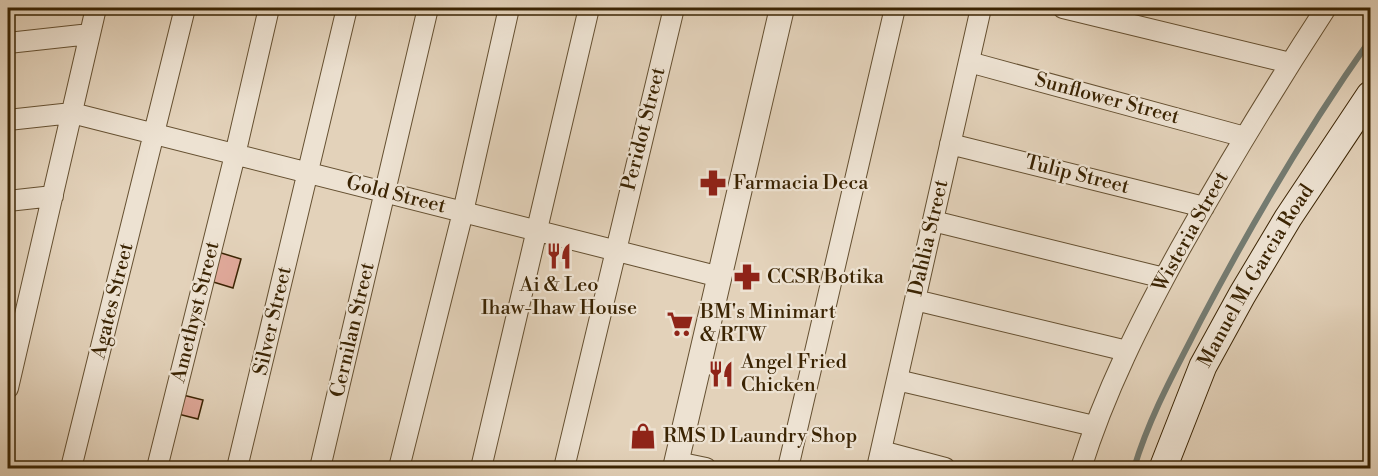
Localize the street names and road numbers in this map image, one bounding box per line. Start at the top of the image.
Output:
street label: Peridot Street [617,65,671,193]
street label: Sunflower Street [1032,68,1182,130]
street label: Tulip Street [1022,150,1132,200]
street label: Wisteria Street [1147,167,1234,298]
street label: Gold Street [344,171,448,219]
street label: Dahlia Street [903,177,955,299]
street label: Manuel M. Garcia Road [1192,179,1320,372]
street label: Amethyst Street [166,239,226,386]
street label: Agates Street [86,240,140,363]
street label: Cernilan Street [325,260,381,400]
street label: Silver Street [248,264,298,378]

